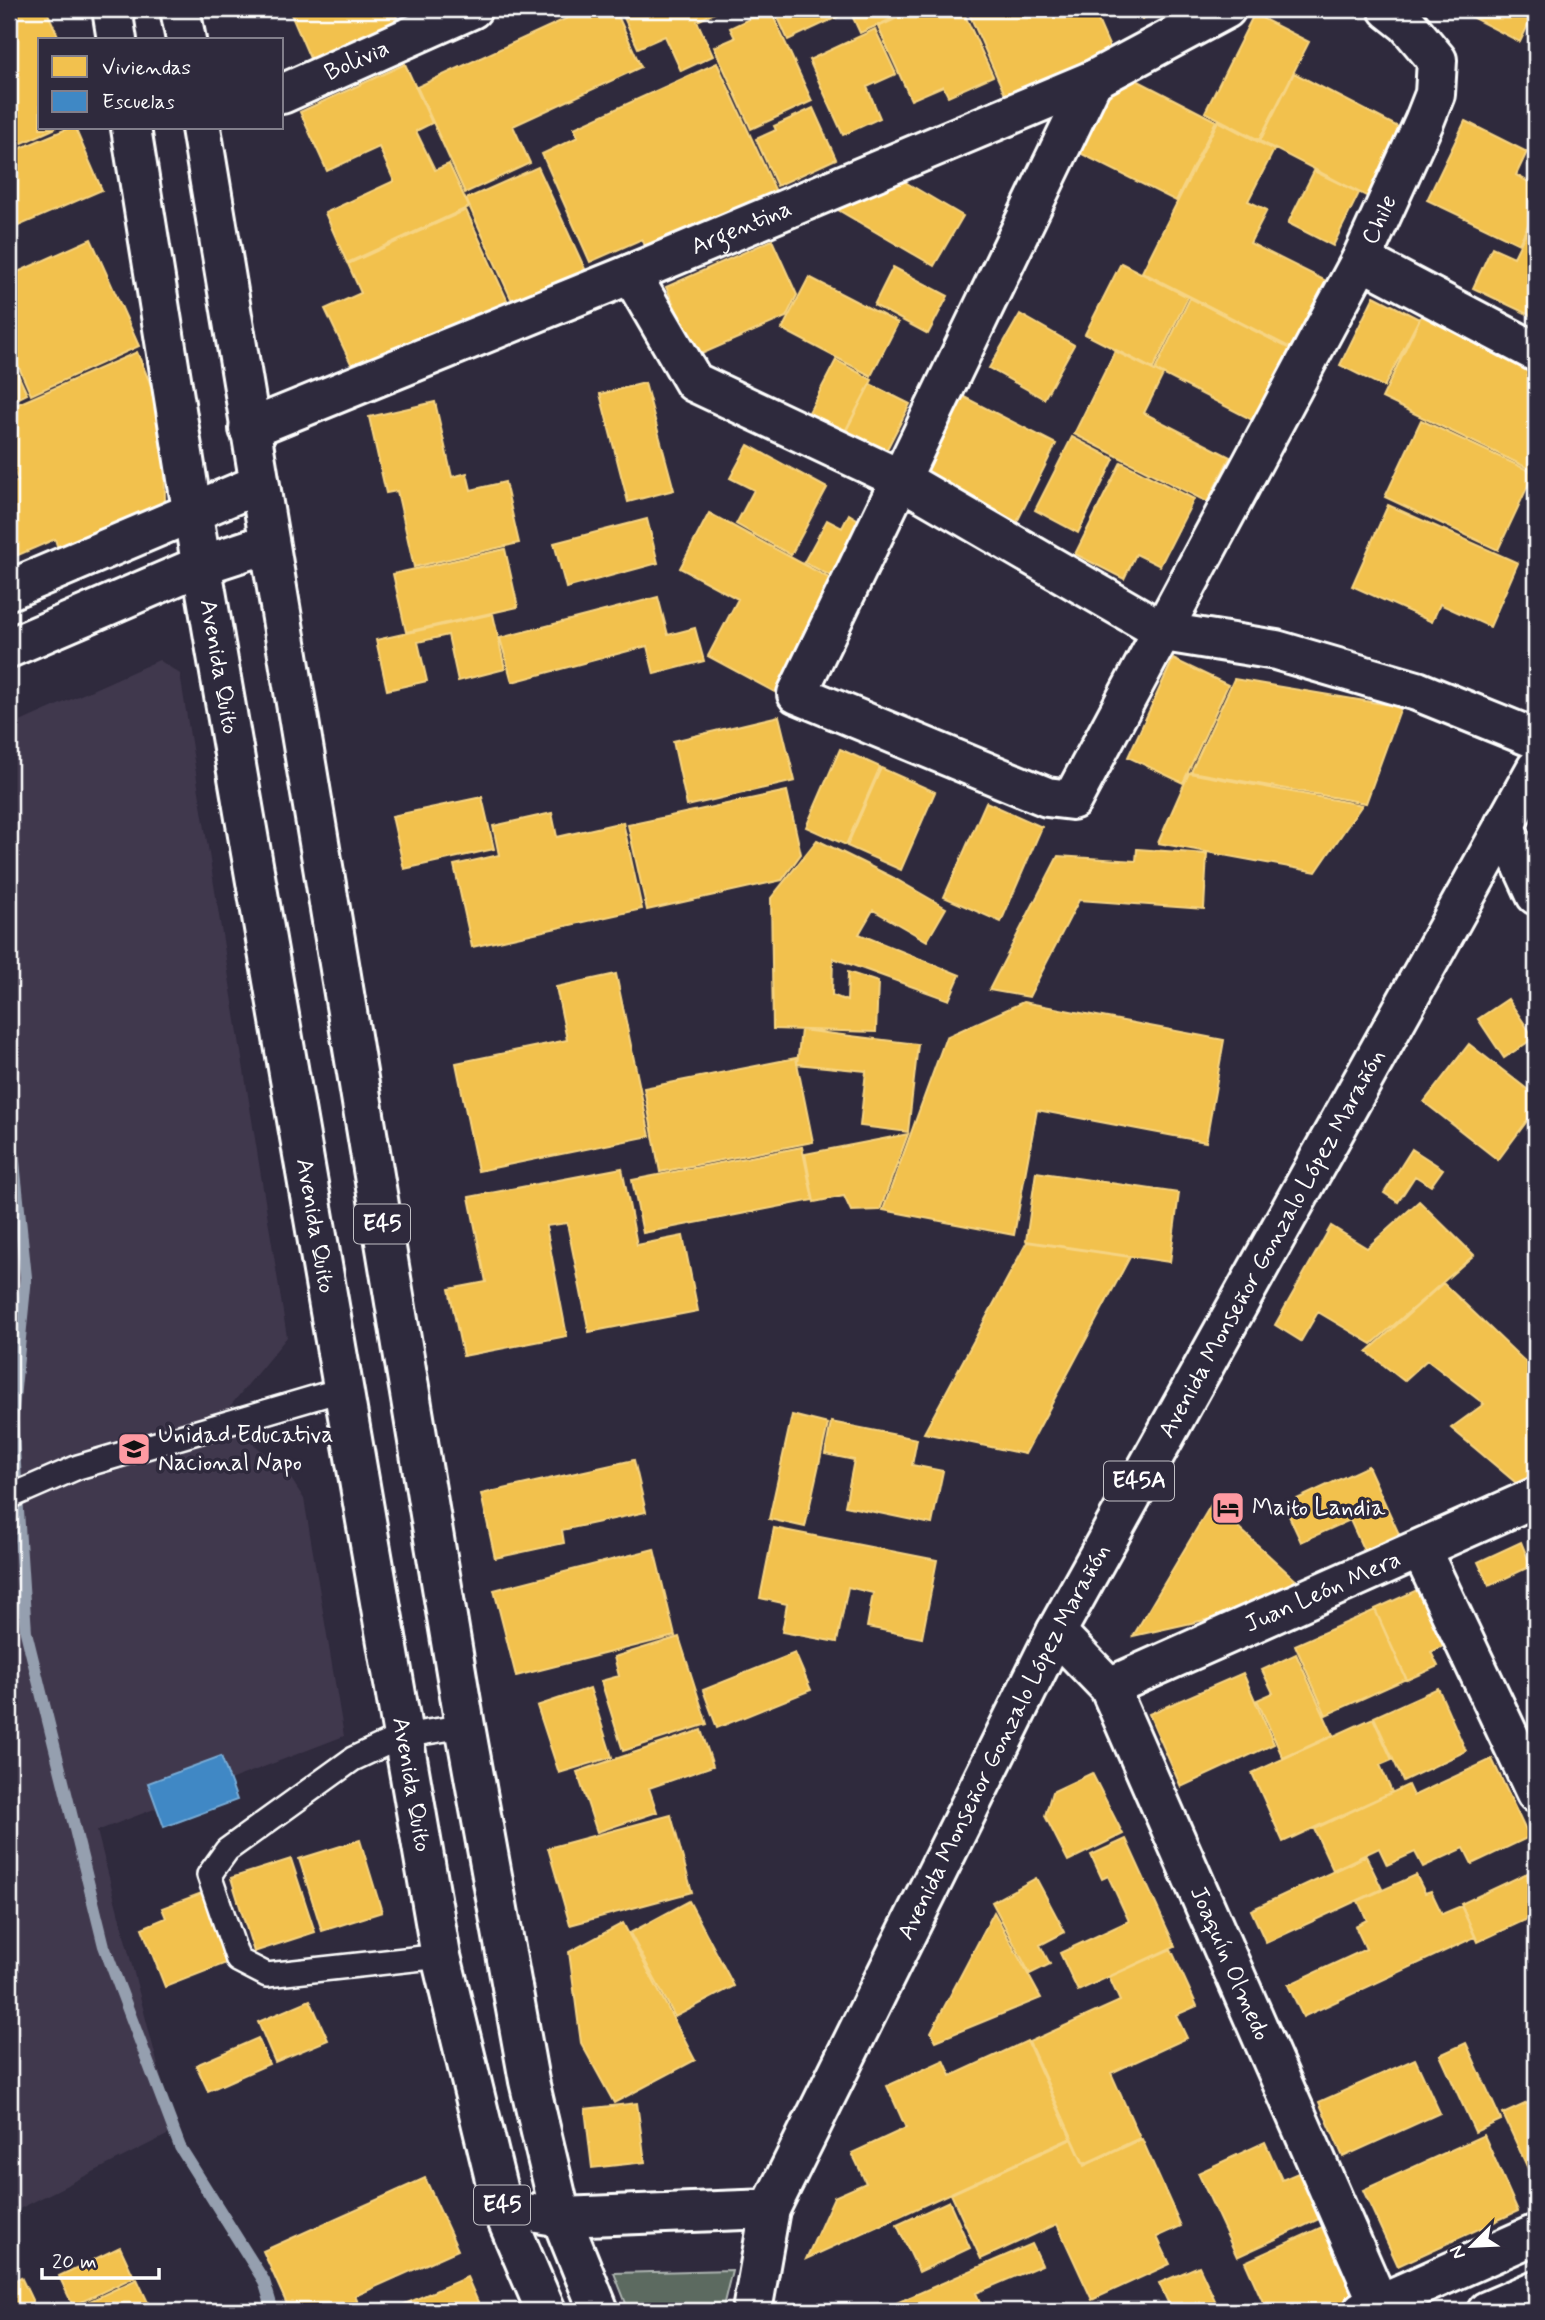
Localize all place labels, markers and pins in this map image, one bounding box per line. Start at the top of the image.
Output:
place label: Unidad Educativa Nacional Napo [158,1420,334,1479]
school or university icon: Unidad Educativa Nacional Napo [115,1430,153,1468]
hotel icon: Maito Landia [1209,1489,1247,1527]
place label: Maito Landia [1252,1493,1386,1524]

